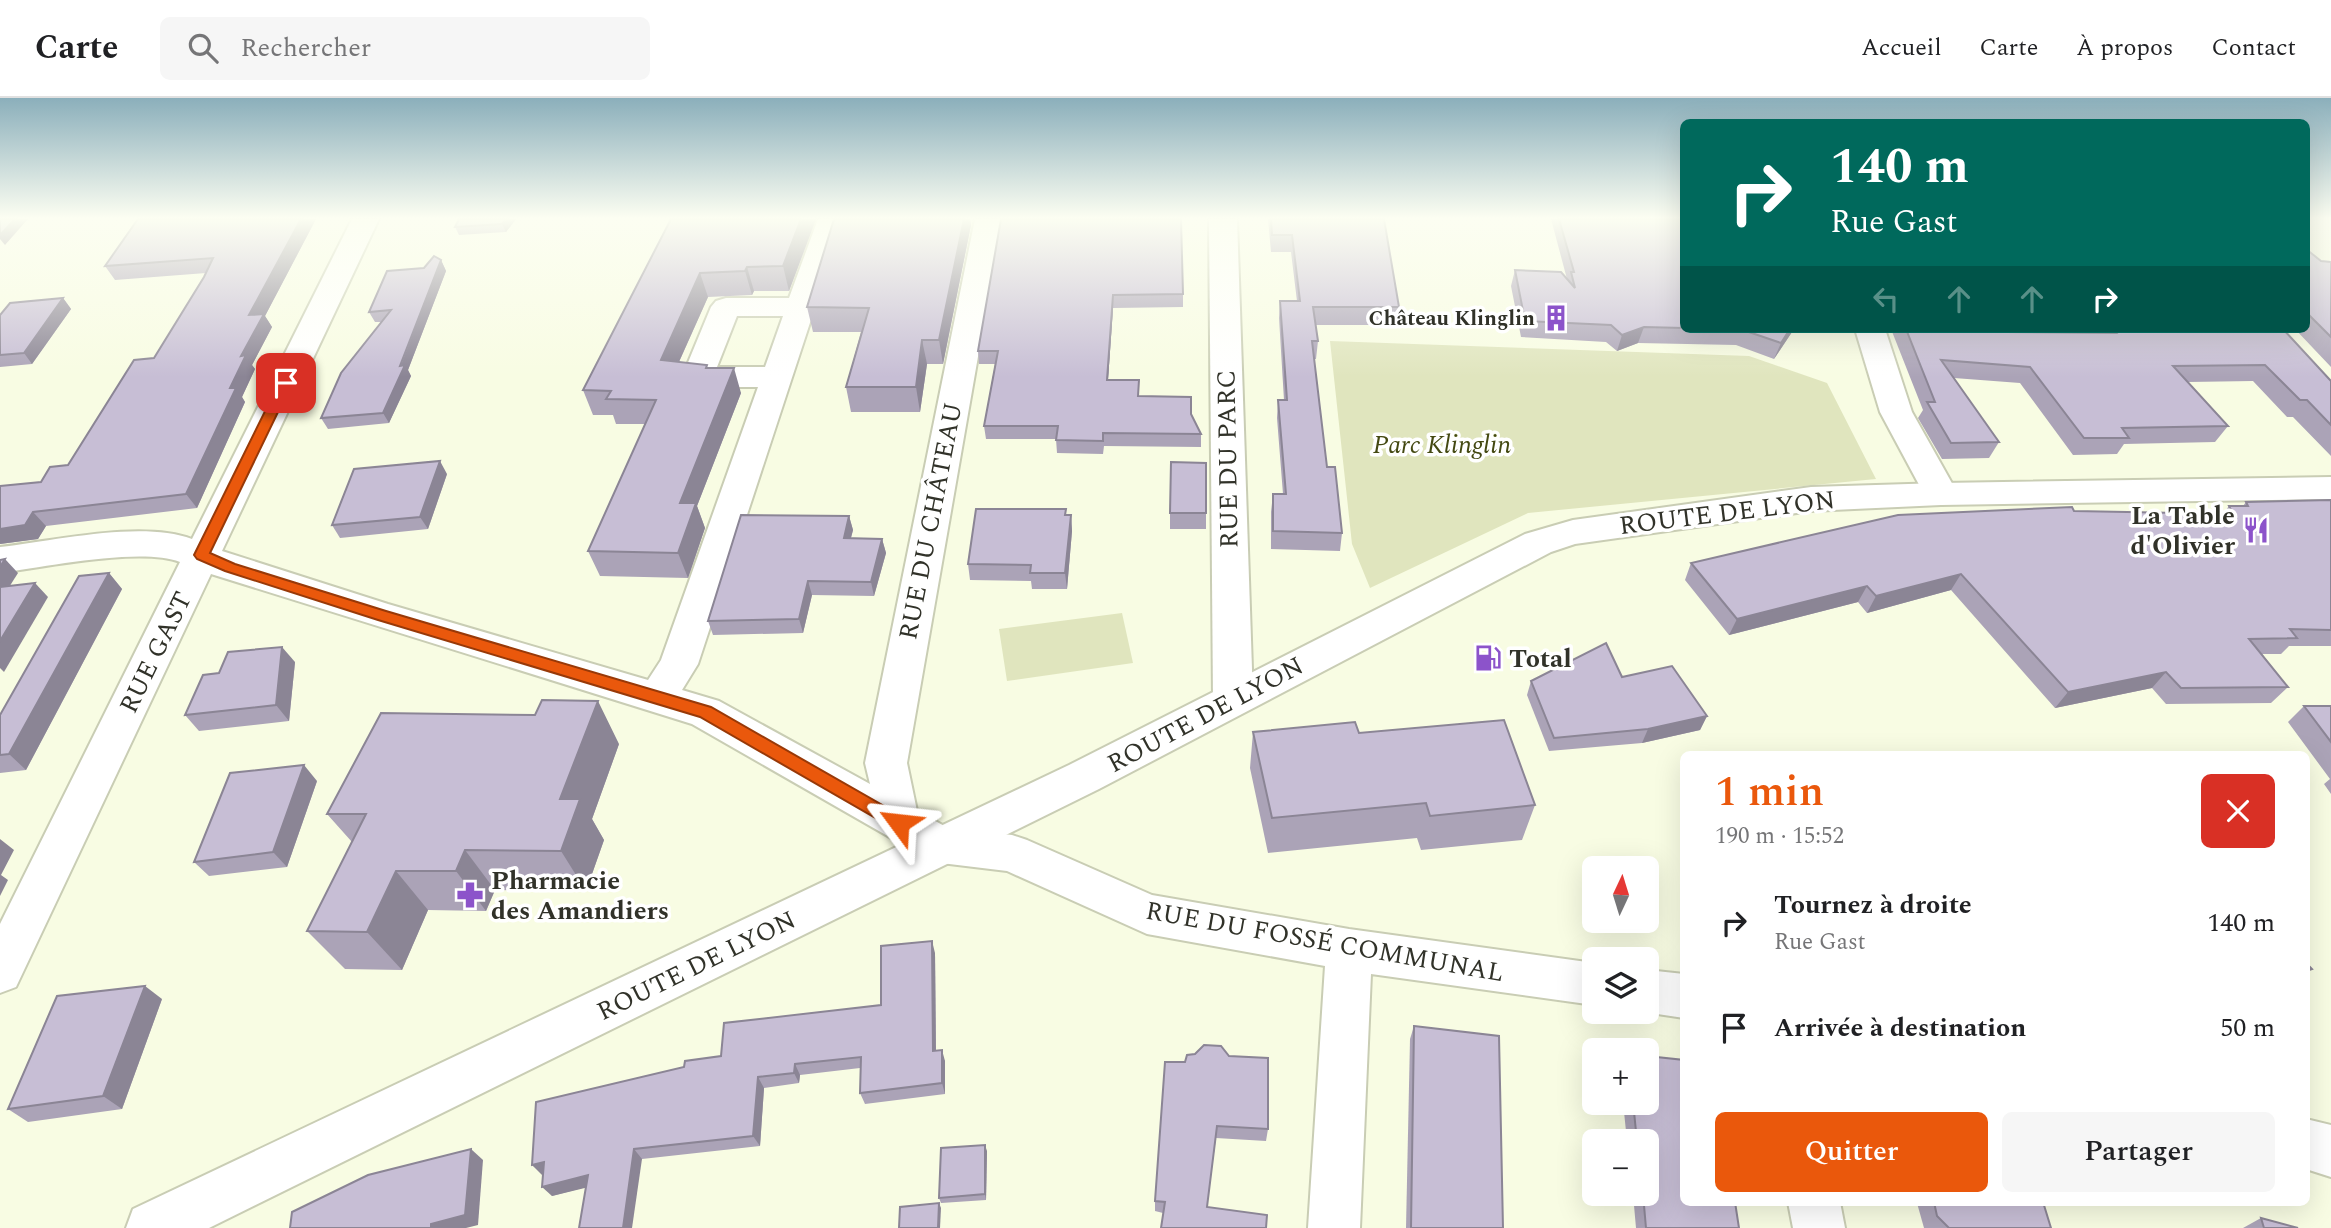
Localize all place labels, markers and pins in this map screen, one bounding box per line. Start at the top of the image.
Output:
place label: Château Klinglin [1369,303,1535,335]
building icon: Château Klinglin [1541,303,1571,333]
pin [256,353,316,413]
place label: La Table d'Olivier [2130,496,2236,566]
restaurant icon: La Table d'Olivier [2241,515,2271,545]
place label: Total [1509,639,1572,679]
fuel station icon: Total [1473,643,1503,673]
place label: Pharmacie des Amandiers [491,861,669,931]
pharmacy icon: Pharmacie des Amandiers [455,880,485,910]

